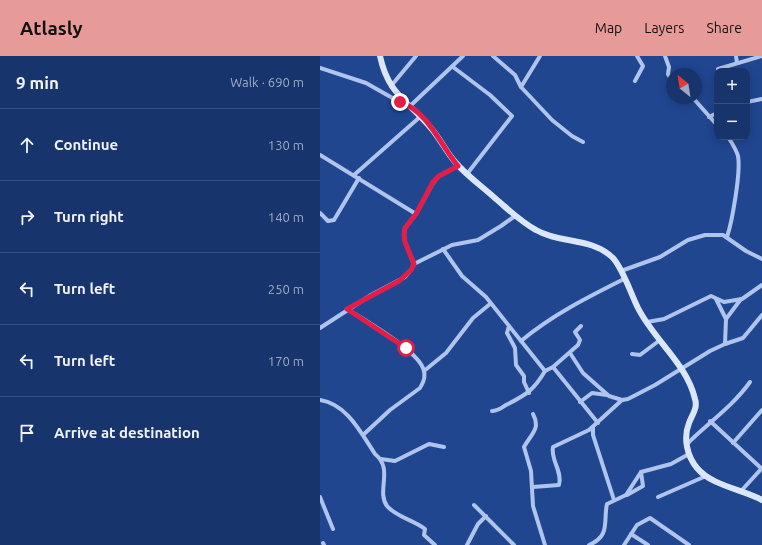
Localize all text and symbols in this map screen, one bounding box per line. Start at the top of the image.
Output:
text: Atlasly [20,17,83,39]
text: Map [595,20,622,36]
text: Layers [644,20,684,36]
text: Share [706,20,742,36]
north arrow [666,68,702,104]
map controls [714,68,750,140]
button: + [714,68,750,104]
text: 9 min [16,73,59,92]
text: Walk · 690 m [230,75,304,89]
route end [391,93,409,111]
button: − [714,104,750,140]
icon: ahead [16,134,38,156]
text: Continue [54,136,118,153]
text: 130 m [268,138,304,152]
icon: right [16,206,38,228]
text: Turn right [54,208,124,225]
text: 140 m [268,210,304,224]
icon: left [16,278,38,300]
text: Turn left [54,280,115,297]
text: 250 m [268,282,304,296]
route start [397,339,415,357]
icon: left [16,350,38,372]
text: Turn left [54,352,115,369]
text: 170 m [268,354,304,368]
icon: arrive [16,422,38,444]
text: Arrive at destination [54,424,200,441]

